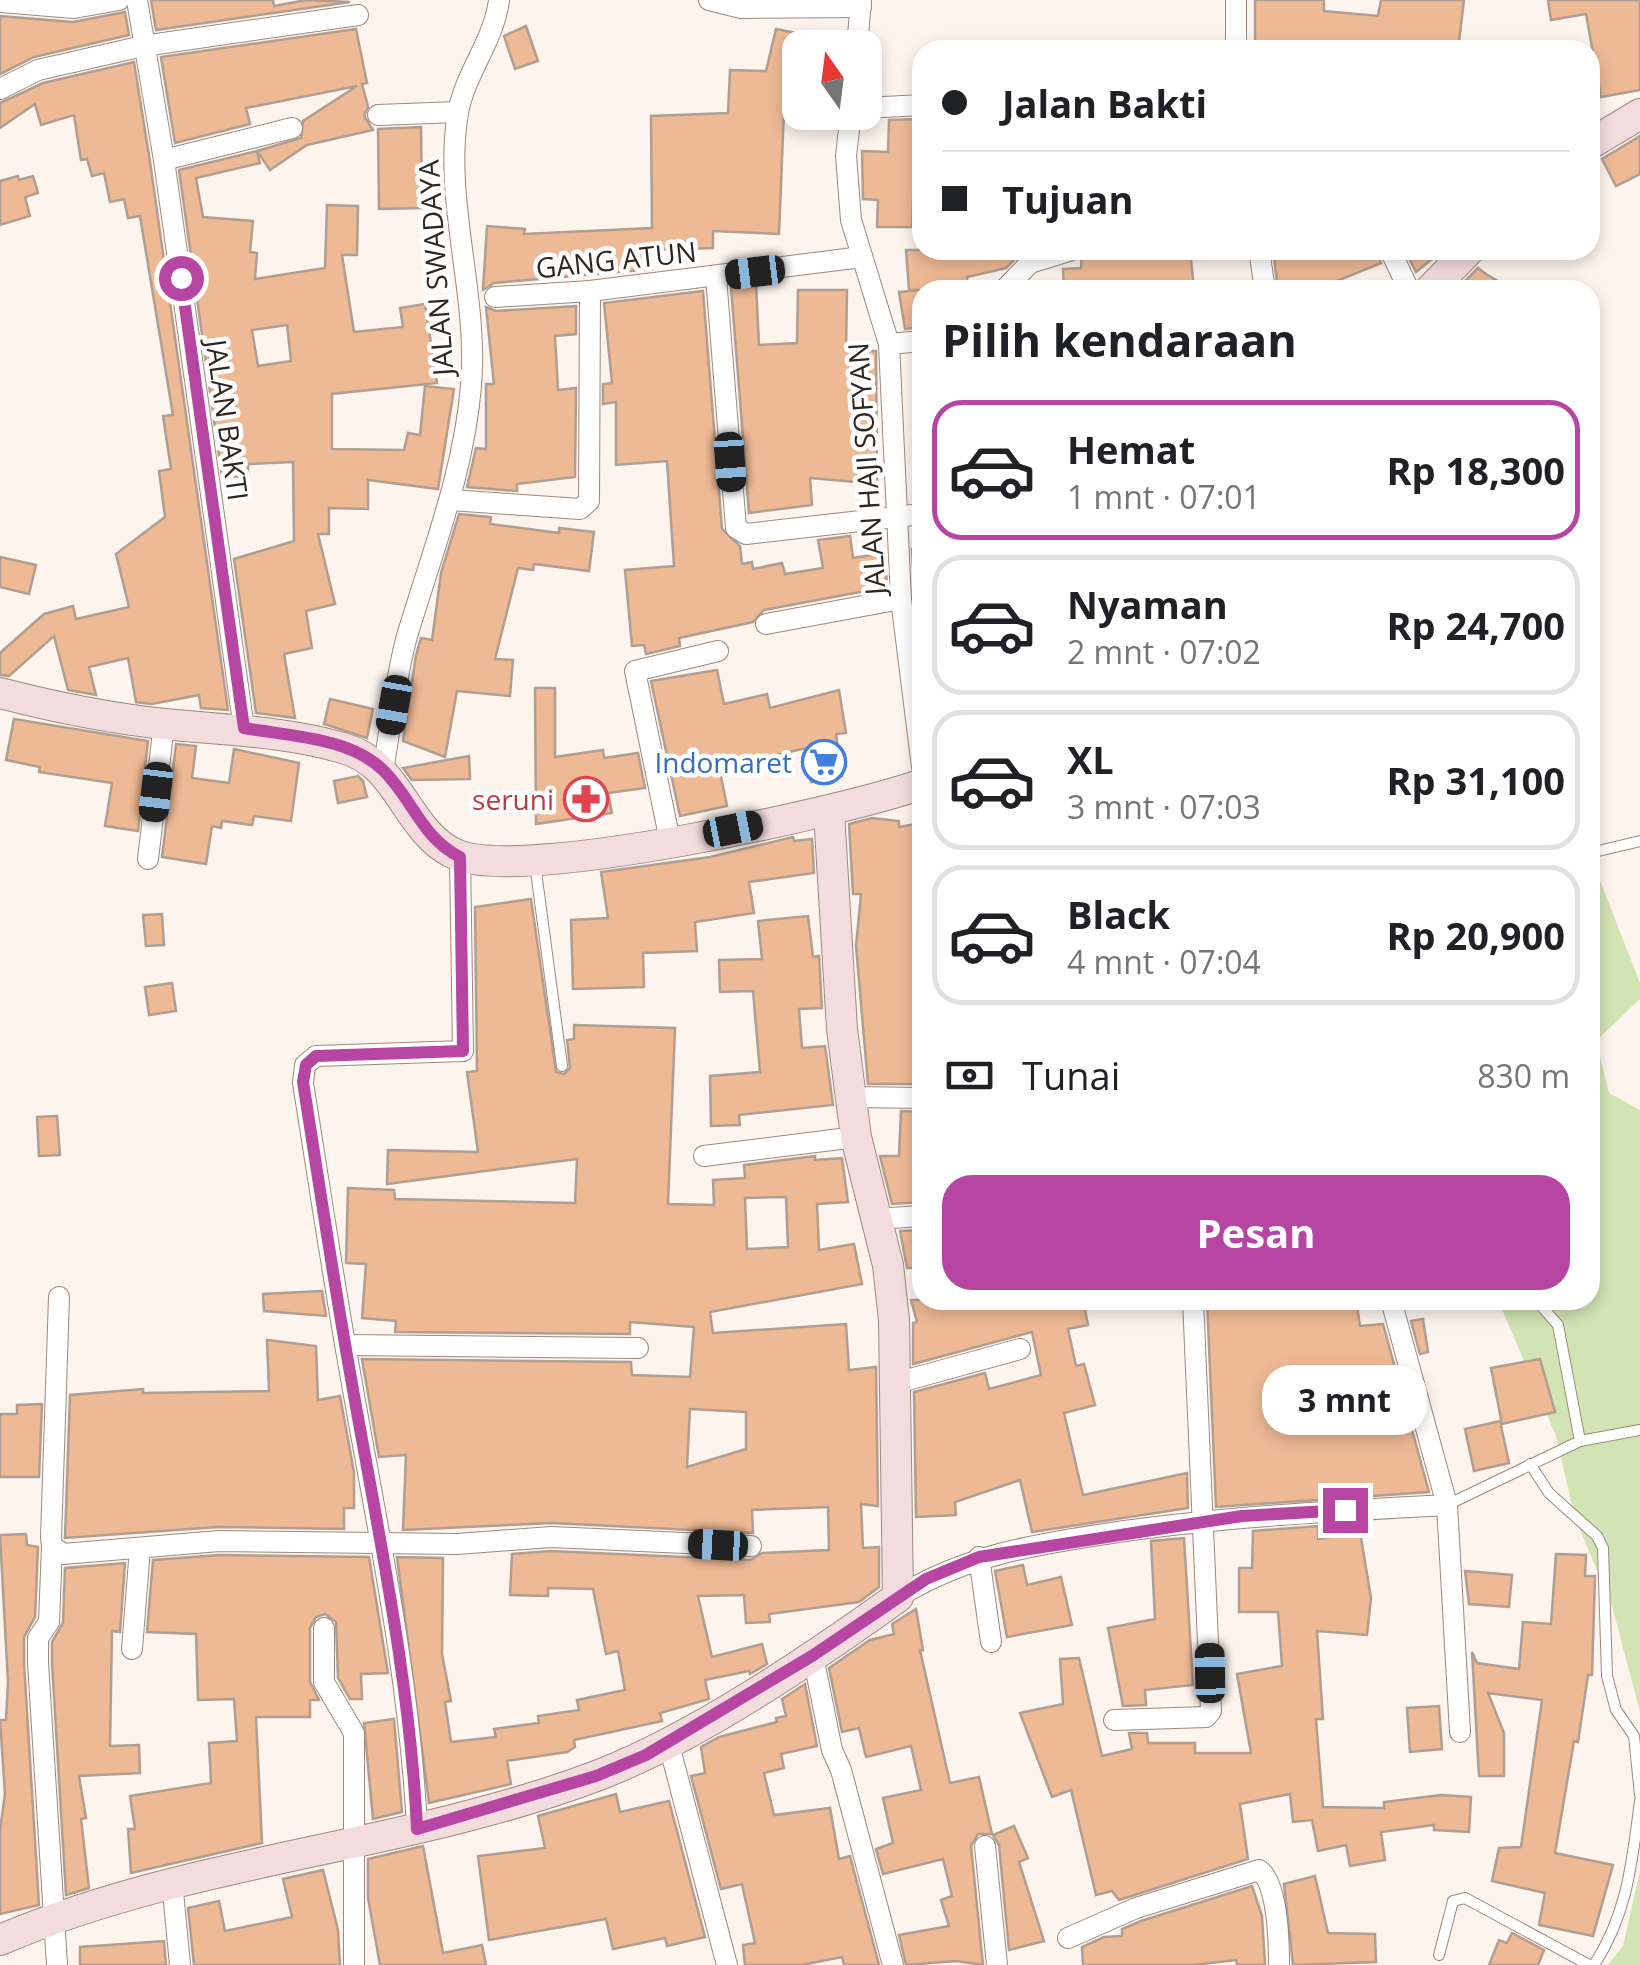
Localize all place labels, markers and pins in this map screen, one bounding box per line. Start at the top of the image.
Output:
supermarket icon: Indomaret [801,739,847,785]
place label: Indomaret [654,743,792,781]
pharmacy icon: seruni [563,776,609,822]
place label: seruni [472,780,554,818]

